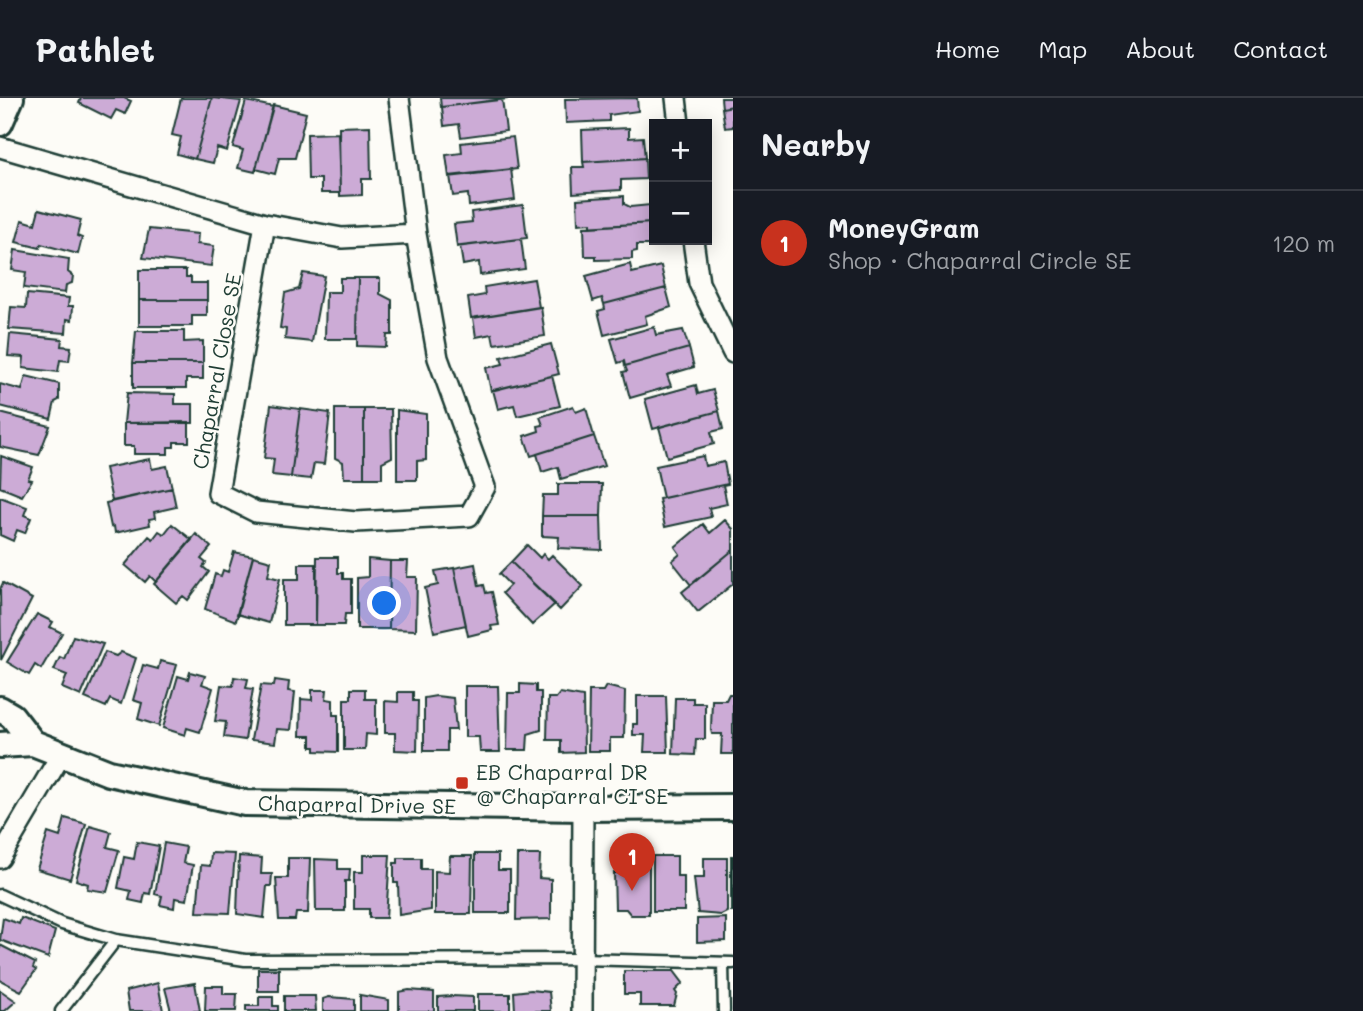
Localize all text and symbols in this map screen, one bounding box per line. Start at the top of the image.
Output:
text: Pathlet [35,27,155,70]
text: Home [935,33,1000,64]
text: Map [1038,33,1087,64]
text: About [1125,33,1195,64]
text: Contact [1233,33,1328,64]
map controls [649,119,712,245]
button: + [649,119,712,182]
text: Nearby [761,124,871,164]
button: − [649,182,712,245]
text: MoneyGram [828,211,980,245]
text: 1 [779,228,789,258]
text: 120 m [1272,228,1335,258]
text: Shop · Chaparral Circle SE [828,245,1131,275]
street label: Chaparral Close SE [185,271,247,471]
your location [367,586,401,620]
place label: EB Chaparral DR @ Chaparral CI SE [476,758,668,809]
marker: EB Chaparral DR @ Chaparral CI SE [454,775,470,791]
street label: Chaparral Drive SE [258,789,456,819]
pin: 1 [609,833,655,891]

